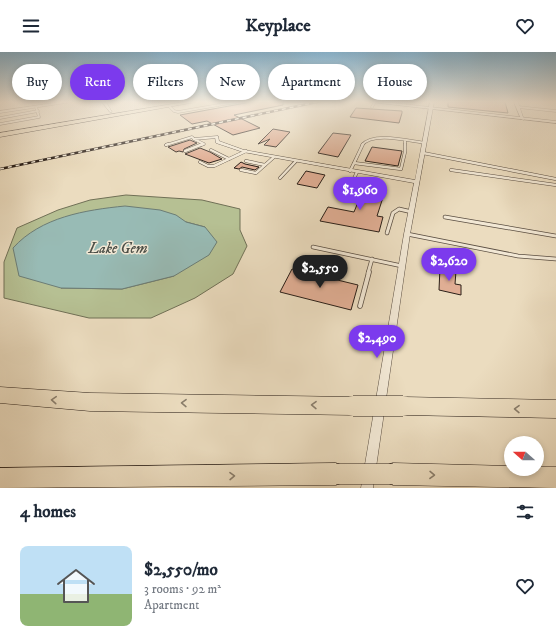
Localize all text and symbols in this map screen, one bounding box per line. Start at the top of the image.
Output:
icon: menu [20,15,42,37]
text: Keyplace [245,15,311,37]
icon: heart [514,15,536,37]
chip: Buy [12,64,62,100]
chip: Rent [70,64,125,100]
chip: Filters [133,64,198,100]
chip: New [206,64,260,100]
chip: Apartment [268,64,355,100]
chip: House [363,64,427,100]
pin: $1,960 [327,177,393,211]
text: $1,960 [342,182,378,198]
water label: Lake Gem [88,239,148,258]
pin: $2,620 [416,248,482,282]
text: $2,620 [430,253,468,269]
pin: $2,550 [287,255,353,289]
text: $2,550 [302,260,338,276]
pin: $2,490 [344,325,410,359]
text: $2,490 [358,330,396,346]
one-way arrow [51,395,57,404]
one-way arrow [181,399,187,407]
one-way arrow [311,401,317,409]
one-way arrow [514,404,520,413]
north arrow [504,436,544,476]
map controls [504,436,544,476]
one-way arrow [429,471,435,479]
one-way arrow [229,472,235,480]
text: 4 homes [20,501,76,523]
icon: filters [514,501,536,523]
text: $2,550/mo [144,559,218,581]
icon: home [52,562,100,610]
icon: heart [514,575,536,597]
text: 3 rooms · 92 m² [144,581,221,597]
text: Apartment [144,597,199,613]

